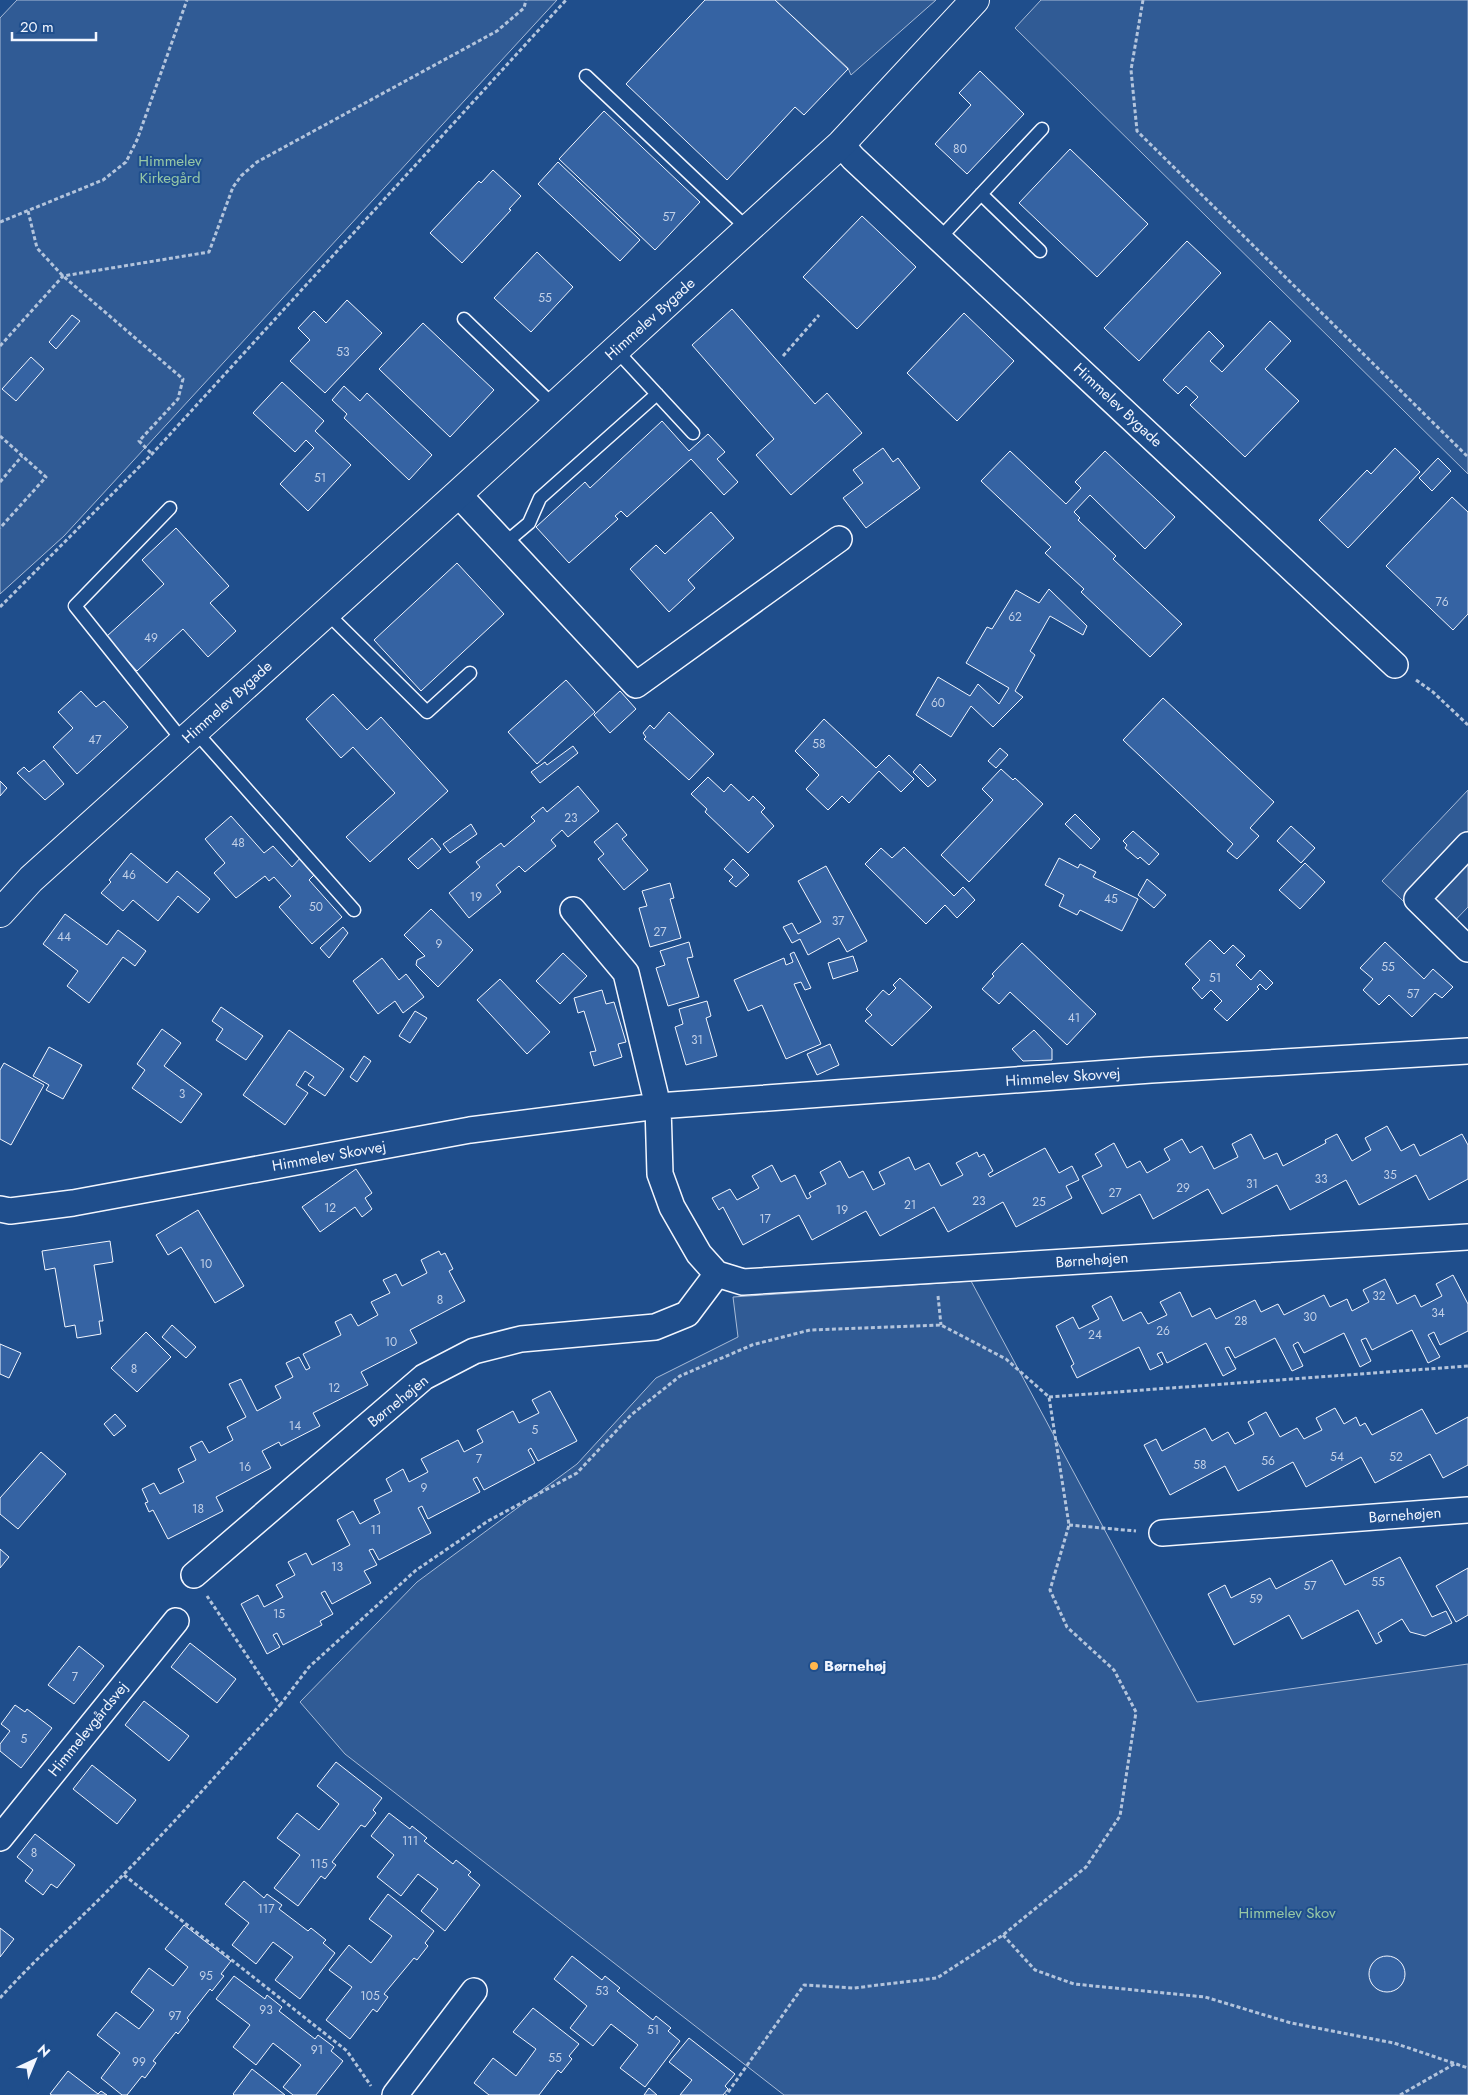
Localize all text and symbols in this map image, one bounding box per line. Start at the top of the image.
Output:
scale bar [12,10,96,42]
text: 20 m [20,16,54,38]
house number: 80 [953,140,967,158]
park label: Himmelev Kirkegård [138,150,202,189]
house number: 57 [662,208,676,226]
street label: Himmelev Bygade [600,272,700,366]
house number: 55 [538,289,552,307]
house number: 53 [336,343,350,361]
street label: Himmelev Bygade [1069,358,1168,452]
house number: 51 [314,469,326,487]
house number: 76 [1435,593,1449,611]
house number: 62 [1008,608,1022,626]
house number: 49 [144,629,158,647]
street label: Himmelev Bygade [177,655,277,749]
house number: 60 [931,694,945,712]
house number: 47 [88,731,102,749]
house number: 58 [812,735,826,753]
house number: 23 [564,809,578,827]
house number: 48 [231,834,245,852]
house number: 46 [122,866,136,884]
house number: 19 [470,888,482,906]
house number: 45 [1104,890,1118,908]
house number: 50 [309,898,323,916]
house number: 37 [832,912,845,930]
house number: 27 [653,923,667,941]
house number: 44 [57,928,71,946]
house number: 9 [436,935,443,953]
house number: 55 [1381,958,1395,976]
house number: 51 [1209,969,1221,987]
house number: 57 [1406,985,1420,1003]
house number: 41 [1068,1009,1080,1027]
house number: 31 [691,1031,703,1049]
street label: Himmelev Skovvej [1005,1062,1121,1092]
house number: 3 [179,1085,186,1103]
street label: Himmelev Skovvej [270,1135,388,1177]
house number: 35 [1383,1166,1397,1184]
house number: 33 [1314,1170,1328,1188]
house number: 31 [1246,1175,1258,1193]
house number: 29 [1176,1179,1190,1197]
house number: 27 [1108,1184,1122,1202]
house number: 23 [972,1192,986,1210]
house number: 25 [1032,1193,1046,1211]
house number: 21 [904,1196,916,1214]
house number: 12 [324,1199,336,1217]
house number: 19 [836,1201,848,1219]
house number: 17 [759,1210,772,1228]
street label: Børnehøjen [1055,1246,1129,1274]
house number: 10 [200,1255,212,1273]
house number: 32 [1372,1287,1386,1305]
house number: 8 [437,1291,443,1309]
house number: 34 [1431,1304,1445,1322]
house number: 30 [1303,1308,1317,1326]
house number: 28 [1234,1312,1248,1330]
house number: 26 [1156,1322,1170,1340]
house number: 24 [1088,1326,1102,1344]
house number: 10 [385,1333,397,1351]
house number: 8 [131,1360,137,1378]
street label: Børnehøjen [363,1370,433,1432]
house number: 12 [328,1379,340,1397]
house number: 14 [289,1417,301,1435]
house number: 5 [532,1421,539,1439]
house number: 54 [1330,1448,1344,1466]
house number: 52 [1389,1448,1403,1466]
house number: 7 [476,1450,483,1468]
house number: 56 [1261,1452,1275,1470]
house number: 58 [1193,1456,1207,1474]
house number: 16 [239,1458,251,1476]
house number: 9 [421,1479,428,1497]
house number: 18 [192,1500,204,1518]
street label: Børnehøjen [1368,1501,1442,1529]
house number: 11 [371,1521,381,1539]
house number: 13 [331,1558,343,1576]
house number: 55 [1371,1573,1385,1591]
house number: 57 [1303,1577,1317,1595]
house number: 59 [1249,1590,1263,1608]
house number: 15 [273,1605,285,1623]
place label: Børnehøj [824,1655,886,1677]
marker: Børnehøj [808,1660,820,1672]
house number: 7 [72,1668,79,1686]
street label: Himmelevgårdsvej [43,1677,133,1781]
house number: 5 [21,1730,28,1748]
house number: 111 [402,1832,418,1850]
house number: 8 [31,1844,37,1862]
house number: 115 [310,1855,328,1873]
house number: 117 [257,1900,275,1918]
park label: Himmelev Skov [1239,1902,1336,1924]
house number: 95 [199,1967,213,1985]
house number: 53 [595,1982,609,2000]
house number: 105 [360,1987,380,2005]
house number: 93 [259,2001,273,2019]
house number: 97 [169,2007,182,2025]
house number: 51 [647,2021,659,2039]
north arrow [10,2035,60,2085]
text: N [33,2040,55,2062]
house number: 91 [311,2041,323,2059]
house number: 55 [548,2049,562,2067]
house number: 99 [132,2053,146,2071]

